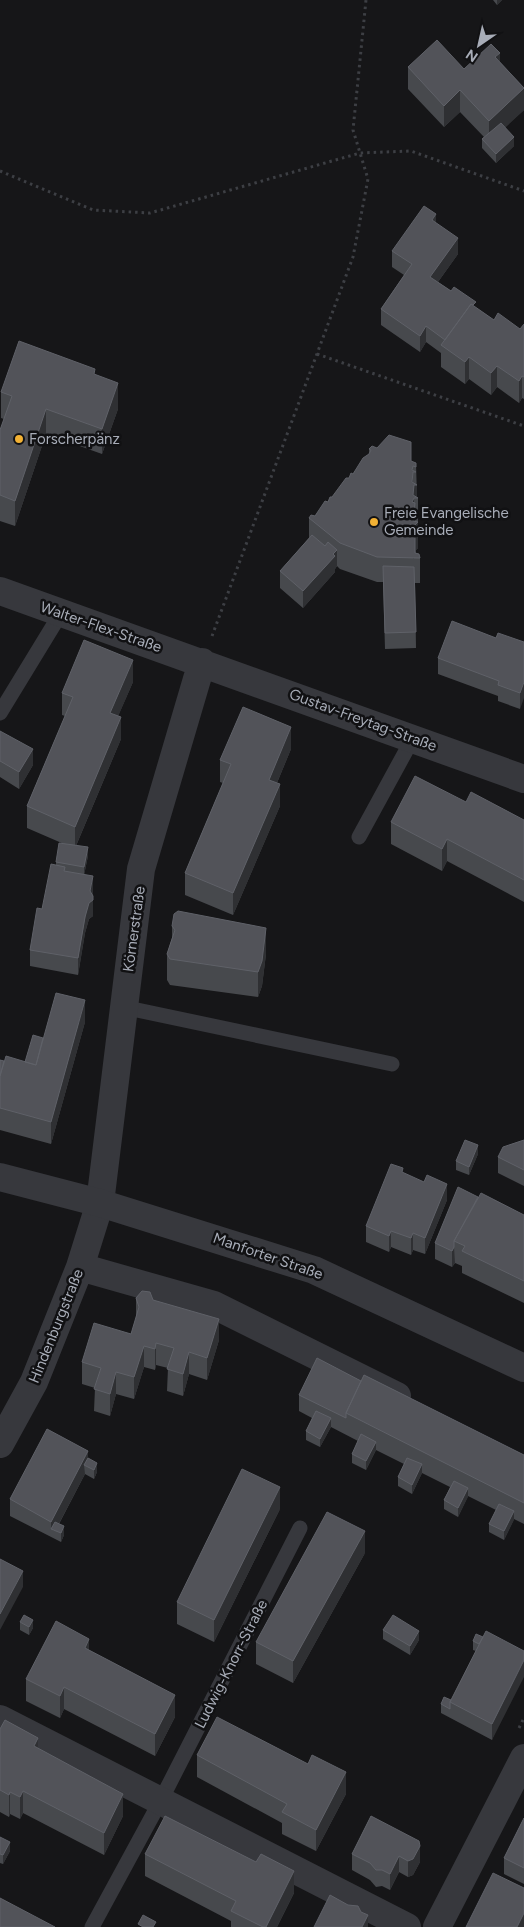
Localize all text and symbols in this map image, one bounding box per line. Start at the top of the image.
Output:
north arrow [454,20,504,70]
text: N [463,45,481,65]
place label: Forscherpänz [29,430,120,448]
marker: Forscherpänz [13,433,25,445]
place label: Freie Evangelische Gemeinde [384,504,509,539]
marker: Freie Evangelische Gemeinde [368,516,380,528]
street label: Walter-Flex-Straße [38,598,164,656]
street label: Gustav-Freytag-Straße [287,685,439,755]
street label: Körnerstraße [119,885,149,973]
street label: Manforter Straße [211,1229,325,1283]
street label: Hindenburgstraße [25,1266,87,1386]
street label: Ludwig-Knorr-Straße [191,1597,271,1731]

